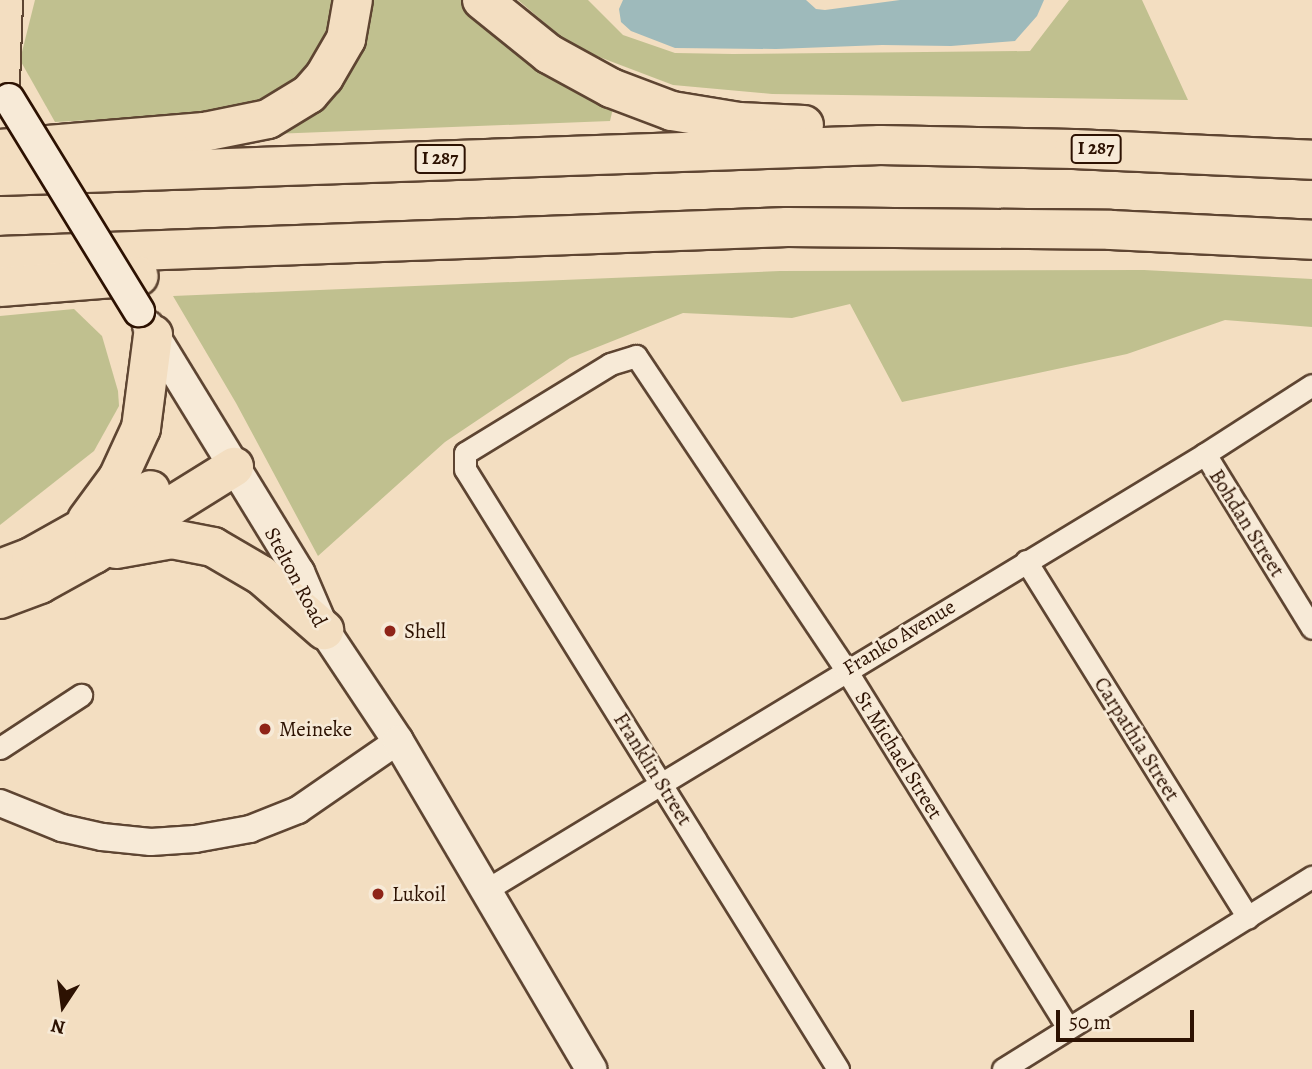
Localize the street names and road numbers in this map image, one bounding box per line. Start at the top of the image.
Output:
road number: I 287 [1070,134,1122,164]
road number: I 287 [414,144,466,174]
street label: Bohdan Street [1204,464,1290,582]
street label: Stelton Road [259,523,333,631]
street label: Franko Avenue [838,594,960,680]
street label: Carpathia Street [1089,672,1185,806]
street label: St Michael Street [850,686,948,824]
street label: Franklin Street [608,708,698,830]

